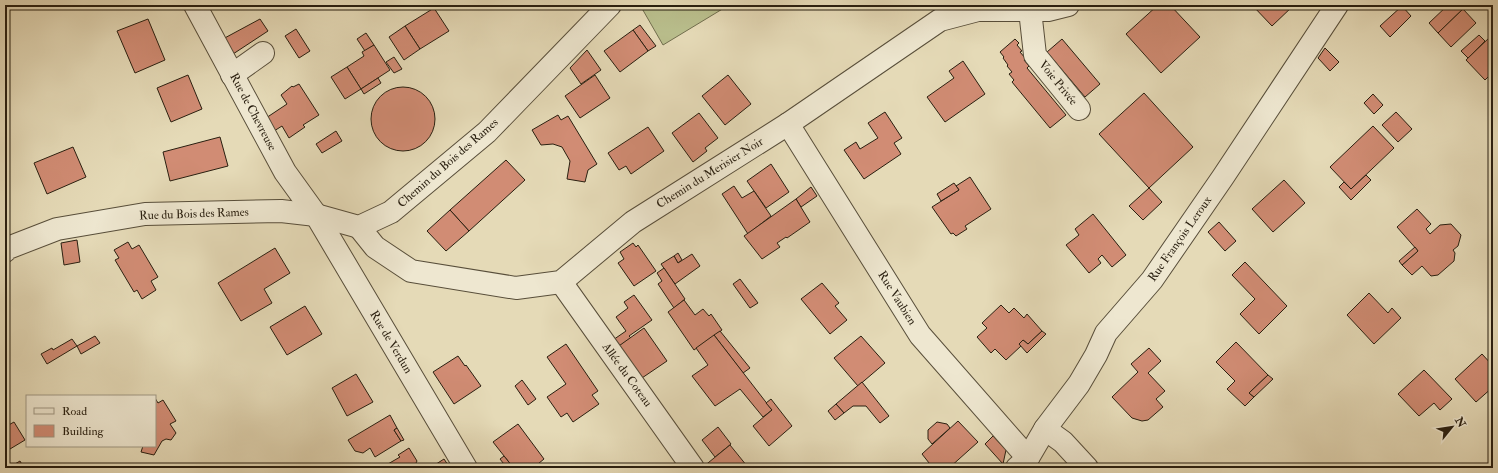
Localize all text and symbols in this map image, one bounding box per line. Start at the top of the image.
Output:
street label: Voie Privée [1035,57,1081,109]
street label: Rue de Chevreuse [226,71,280,153]
street label: Chemin du Bois des Rames [394,115,502,211]
street label: Chemin du Merisier Noir [654,134,767,212]
street label: Rue François Leroux [1145,193,1215,285]
street label: Rue du Bois des Rames [139,205,249,223]
street label: Rue Vaubien [874,268,920,328]
street label: Rue de Verdun [366,308,416,376]
street label: Allée du Coteau [598,339,655,410]
legend [26,395,156,447]
text: Road [62,404,87,419]
north arrow [1432,407,1472,447]
text: N [1452,414,1469,431]
text: Building [62,424,105,439]

